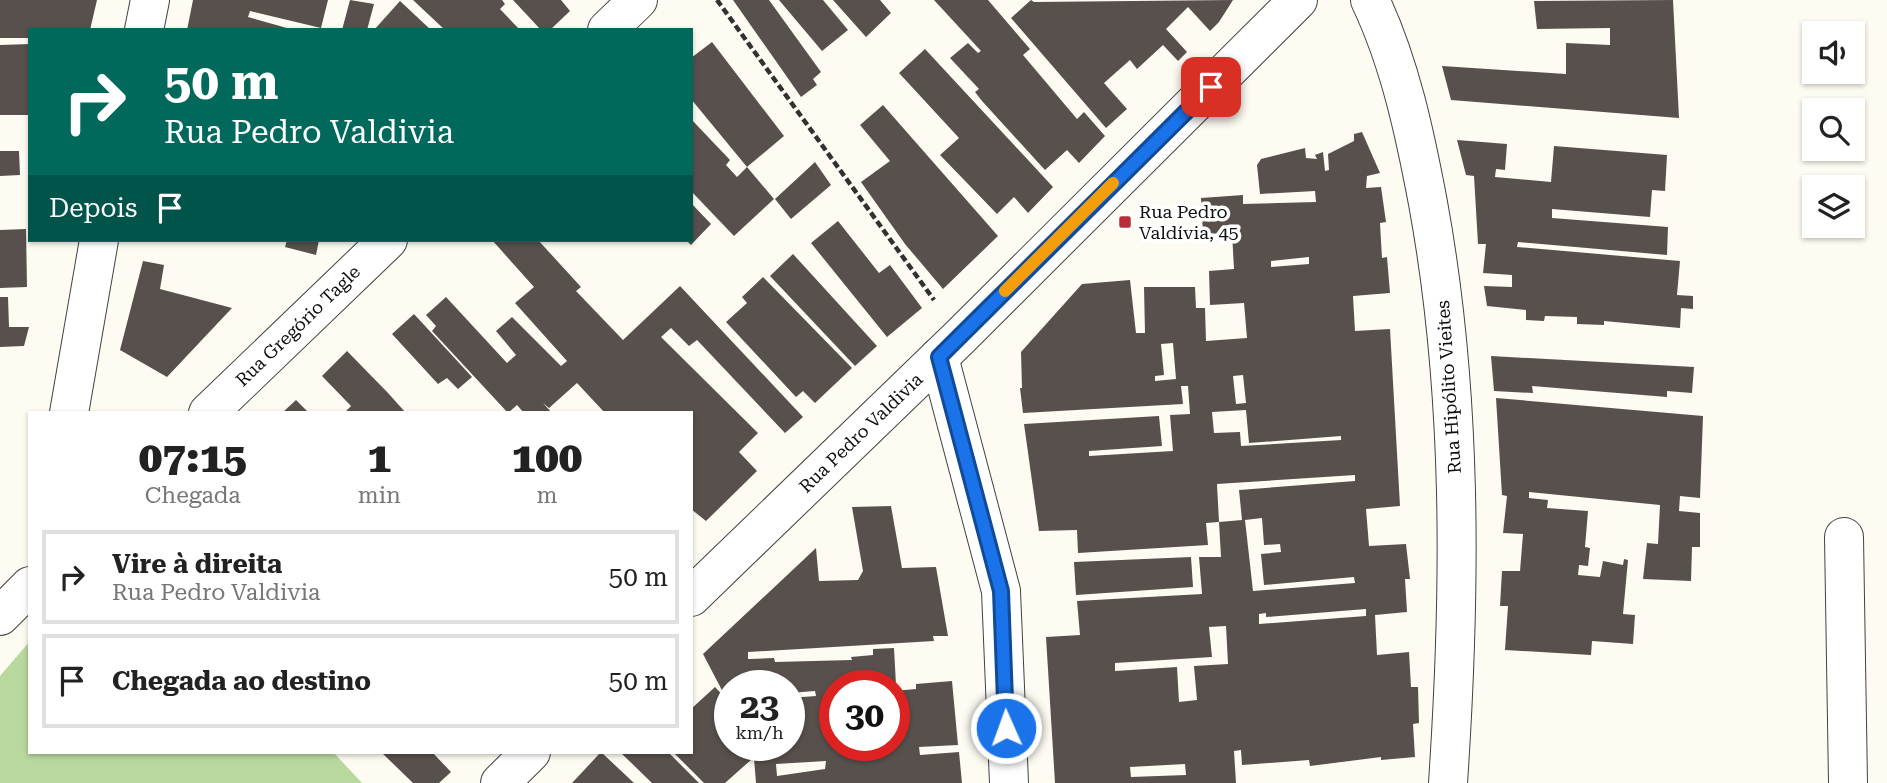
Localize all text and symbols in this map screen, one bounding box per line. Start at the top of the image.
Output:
map controls [1802,21,1865,238]
button: sound [1802,21,1865,84]
text: 50 m [164,54,279,111]
icon: right [49,56,140,147]
pin [1181,57,1241,117]
icon: arrive [1192,68,1230,106]
button: search [1802,98,1865,161]
text: Rua Pedro Valdivia [164,113,454,151]
button: layers [1802,175,1865,238]
icon: arrive [151,189,189,227]
text: Depois [49,193,137,223]
place label: Rua Pedro Valdívia, 45 [1139,201,1239,243]
marker: Rua Pedro Valdívia, 45 [1117,214,1133,230]
street label: Rua Gregório Tagle [231,261,364,390]
street label: Rua Hipólito Vieites [1432,300,1465,474]
street label: Rua Pedro Valdivia [795,368,927,497]
text: 07:15 [139,433,247,482]
text: 1 [367,433,391,482]
text: 100 [512,433,582,482]
text: Chegada [145,482,241,509]
text: min [358,482,401,509]
text: m [536,482,557,509]
text: Vire à direita [112,549,282,579]
icon: right [53,558,91,596]
text: 50 m [609,562,668,592]
text: Rua Pedro Valdivia [112,579,320,606]
icon: arrive [53,662,91,700]
text: Chegada ao destino [112,666,371,696]
text: 50 m [609,666,668,696]
speed limit sign: 30 [819,670,910,761]
text: 23 [740,686,779,727]
position arrow [969,691,1043,765]
text: km/h [735,722,784,743]

